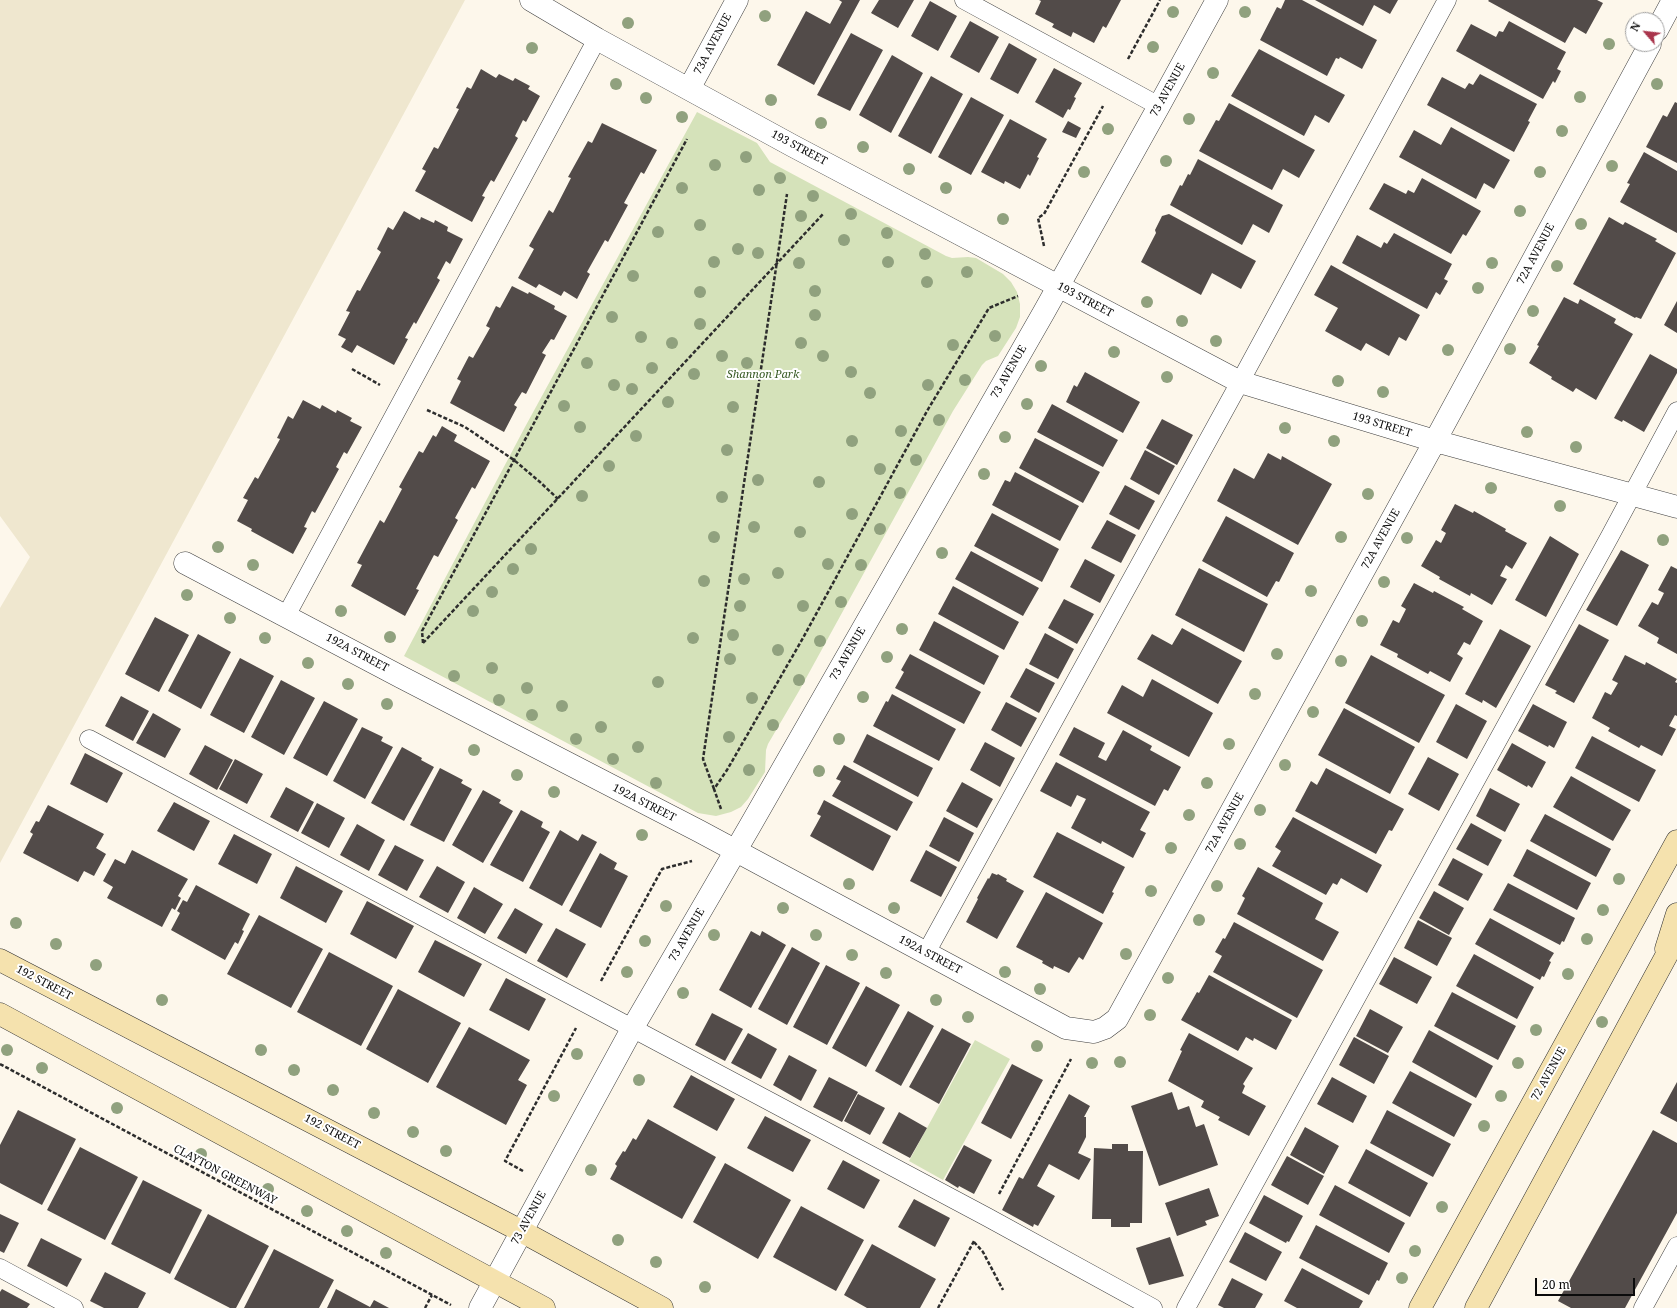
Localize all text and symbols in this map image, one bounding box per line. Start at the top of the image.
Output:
street label: 73A AVENUE [691,11,735,77]
north arrow [1625,12,1665,52]
text: N [1626,19,1644,34]
street label: 73 AVENUE [1148,61,1188,119]
street label: 193 STREET [769,128,829,168]
street label: 72A AVENUE [1514,221,1558,287]
street label: 193 STREET [1055,280,1115,320]
street label: 73 AVENUE [988,343,1030,401]
park label: Shannon Park [727,368,799,382]
street label: 193 STREET [1351,410,1413,440]
street label: 72A AVENUE [1359,506,1403,572]
street label: 73 AVENUE [827,625,869,683]
street label: 192A STREET [323,631,391,675]
street label: 192A STREET [610,781,678,825]
street label: 72A AVENUE [1203,790,1247,856]
street label: 73 AVENUE [666,906,708,964]
street label: 192A STREET [896,933,964,977]
street label: 192 STREET [14,963,74,1003]
street label: 72 AVENUE [1529,1045,1569,1103]
street label: 192 STREET [302,1112,362,1152]
street label: CLAYTON GREENWAY [171,1142,279,1208]
street label: 73 AVENUE [509,1189,549,1247]
scale bar [1537,1270,1637,1296]
text: 20 m [1542,1276,1570,1293]

